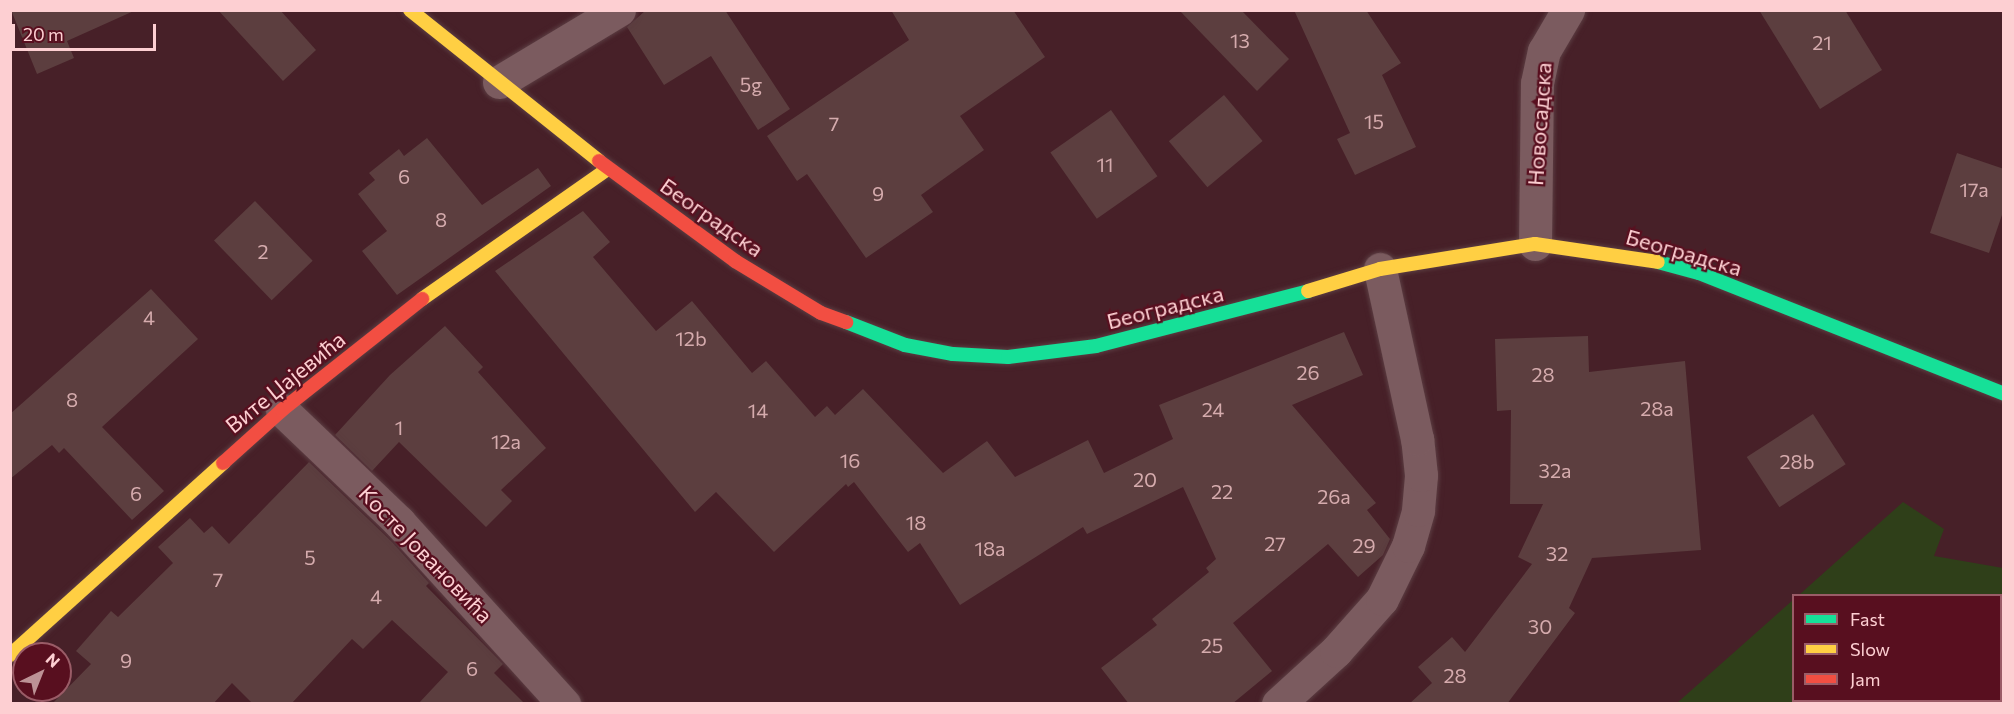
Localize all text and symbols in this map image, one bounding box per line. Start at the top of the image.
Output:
scale bar [15,12,159,50]
text: 20 m [23,23,64,45]
house number: 13 [1230,28,1250,52]
house number: 21 [1812,30,1832,54]
street label: Новосадска [1522,61,1556,187]
house number: 5g [740,72,762,96]
house number: 15 [1364,109,1384,133]
house number: 7 [829,111,839,135]
house number: 11 [1096,152,1114,176]
house number: 6 [398,164,410,188]
street label: Београдска [656,172,768,262]
house number: 17a [1959,177,1989,201]
house number: 9 [872,181,884,205]
house number: 8 [435,207,447,231]
street label: Београдска [1623,223,1745,281]
house number: 2 [257,239,269,263]
street label: Београдска [1104,280,1226,334]
house number: 4 [143,305,155,329]
street label: Вите Џајевића [220,326,350,438]
house number: 12b [675,326,707,350]
house number: 26 [1296,360,1320,384]
house number: 28 [1531,362,1555,386]
house number: 8 [66,387,78,411]
house number: 28a [1640,396,1674,420]
house number: 24 [1202,397,1224,421]
house number: 14 [748,398,768,422]
house number: 1 [395,415,403,439]
house number: 12a [491,429,521,453]
house number: 16 [840,448,860,472]
house number: 28b [1779,449,1815,473]
house number: 32a [1539,458,1571,482]
house number: 20 [1133,467,1157,491]
house number: 22 [1211,479,1233,503]
street label: Косте Јовановића [354,480,498,628]
house number: 6 [130,481,142,505]
house number: 26a [1317,484,1351,508]
house number: 18 [906,510,926,534]
house number: 27 [1264,531,1286,555]
house number: 29 [1352,533,1376,557]
house number: 18a [974,536,1006,560]
house number: 32 [1546,541,1568,565]
house number: 5 [304,545,316,569]
house number: 7 [213,567,223,591]
house number: 4 [370,584,382,608]
legend [1792,594,2002,702]
text: Fast [1850,608,1885,630]
house number: 30 [1528,614,1552,638]
house number: 25 [1201,633,1223,657]
text: Slow [1850,638,1890,660]
north arrow [12,642,72,702]
house number: 9 [120,648,132,672]
text: N [42,649,64,671]
house number: 6 [466,656,478,680]
house number: 28 [1443,663,1467,687]
text: Jam [1850,668,1880,690]

